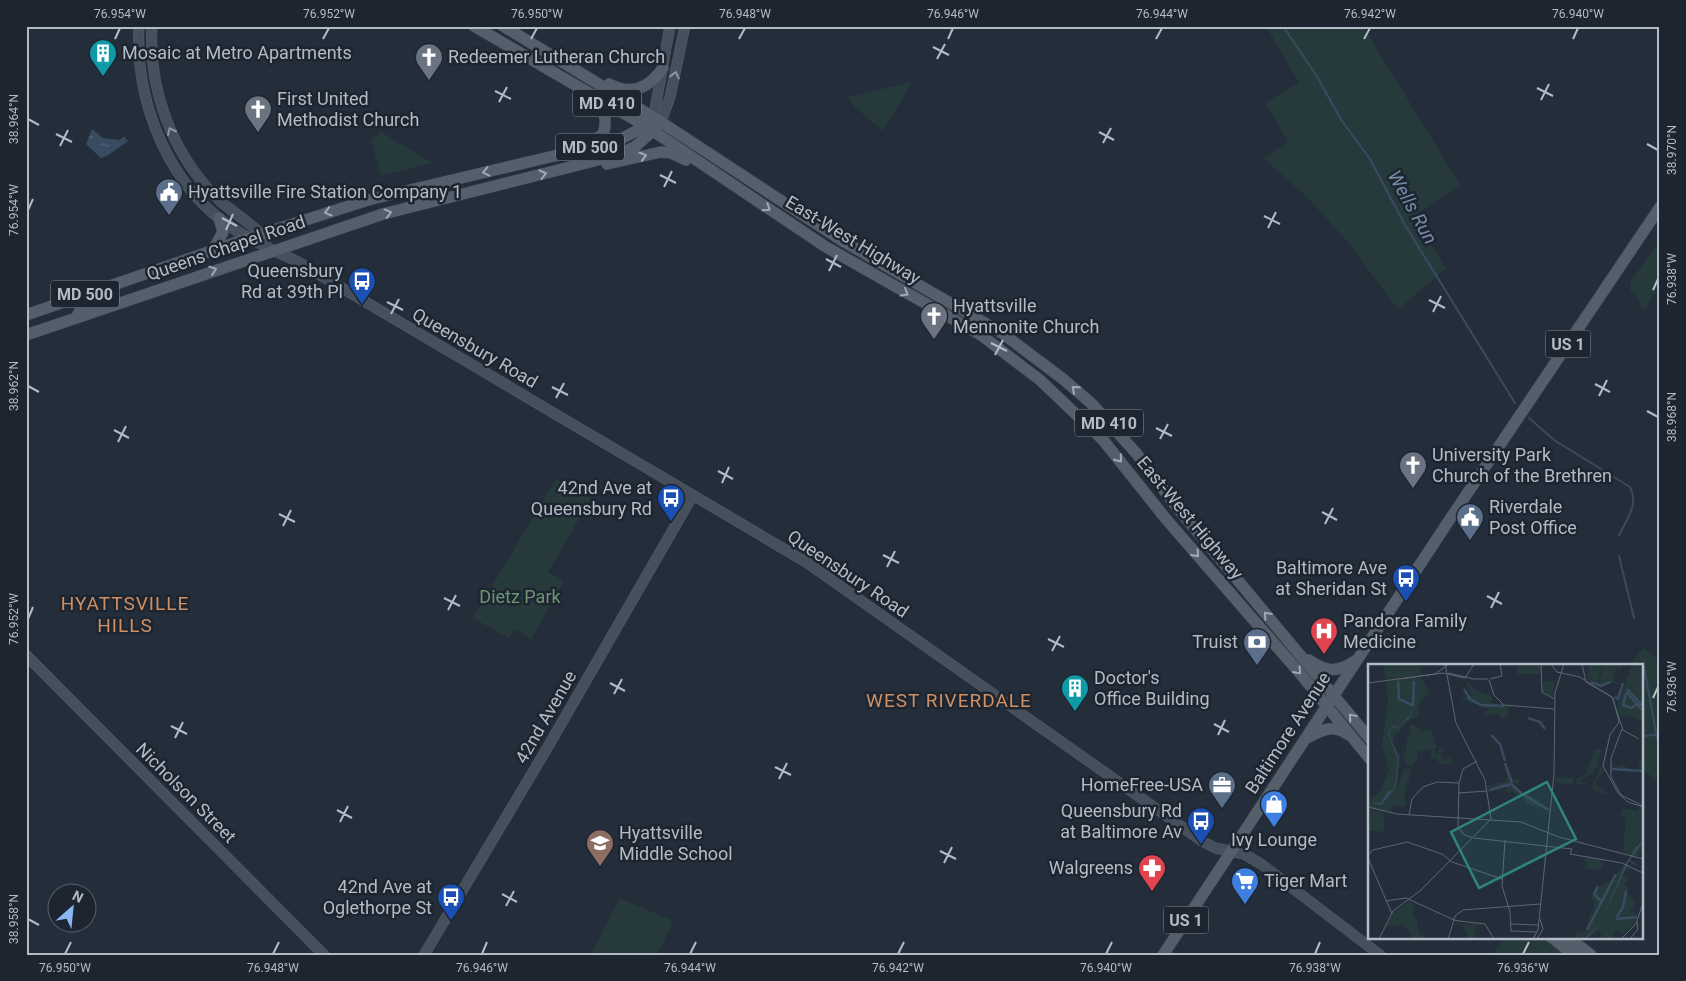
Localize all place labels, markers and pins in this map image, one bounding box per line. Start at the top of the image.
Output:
building icon: Mosaic at Metro Apartments [88,38,118,77]
place label: Mosaic at Metro Apartments [122,42,352,63]
church icon: Redeemer Lutheran Church [414,42,444,81]
place label: Redeemer Lutheran Church [448,46,665,67]
place label: First United Methodist Church [277,88,419,130]
church icon: First United Methodist Church [243,94,273,133]
public building icon: Hyattsville Fire Station Company 1 [154,177,184,216]
place label: Hyattsville Fire Station Company 1 [188,181,462,202]
place label: Queensbury Rd at 39th Pl [241,260,343,302]
bus stop icon: Queensbury Rd at 39th Pl [347,266,377,305]
place label: Hyattsville Mennonite Church [953,295,1099,337]
church icon: Hyattsville Mennonite Church [919,301,949,340]
place label: University Park Church of the Brethren [1432,444,1612,486]
church icon: University Park Church of the Brethren [1398,450,1428,489]
place label: 42nd Ave at Queensbury Rd [531,477,652,519]
bus stop icon: 42nd Ave at Queensbury Rd [656,483,686,522]
place label: Riverdale Post Office [1489,496,1577,538]
public building icon: Riverdale Post Office [1455,502,1485,541]
place label: Baltimore Ave at Sheridan St [1275,557,1387,599]
bus stop icon: Baltimore Ave at Sheridan St [1391,563,1421,602]
place label: Pandora Family Medicine [1343,610,1467,652]
hospital icon: Pandora Family Medicine [1309,616,1339,655]
bank icon: Truist [1242,627,1272,666]
place label: Truist [1192,631,1238,652]
place label: Doctor's Office Building [1094,667,1210,709]
building icon: Doctor's Office Building [1060,673,1090,712]
office icon: HomeFree-USA [1207,770,1237,809]
place label: HomeFree-USA [1081,774,1203,795]
shop icon: Ivy Lounge [1259,789,1289,828]
place label: Queensbury Rd at Baltimore Av [1060,800,1182,842]
bus stop icon: Queensbury Rd at Baltimore Av [1186,806,1216,845]
place label: Hyattsville Middle School [619,822,733,864]
school or university icon: Hyattsville Middle School [585,828,615,867]
place label: Ivy Lounge [1231,829,1317,850]
pharmacy icon: Walgreens [1137,853,1167,892]
place label: Walgreens [1049,857,1133,878]
supermarket icon: Tiger Mart [1230,866,1260,905]
place label: Tiger Mart [1264,870,1347,891]
place label: 42nd Ave at Oglethorpe St [323,876,432,918]
bus stop icon: 42nd Ave at Oglethorpe St [436,882,466,921]

